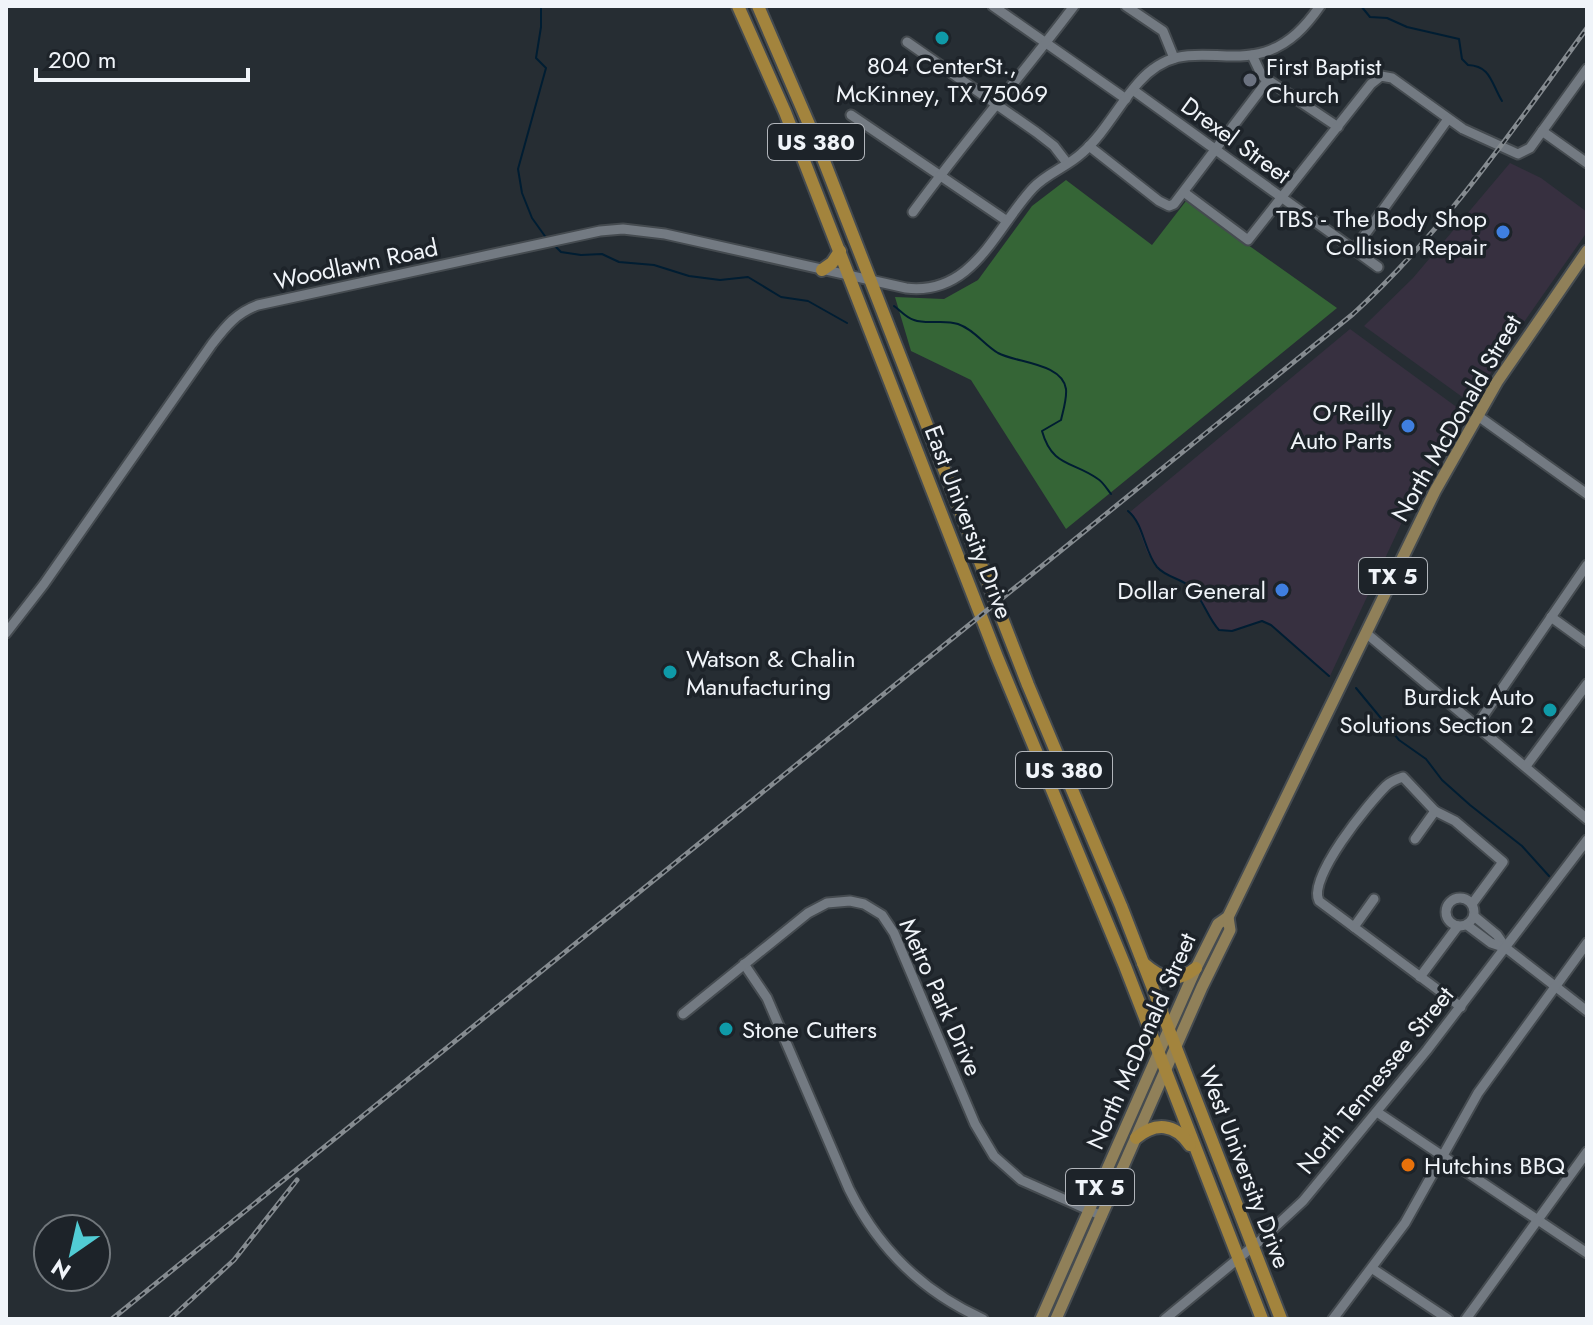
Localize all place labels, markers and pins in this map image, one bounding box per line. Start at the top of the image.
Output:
marker: 804 CenterSt., McKinney, TX 75069 [933,29,951,47]
place label: 804 CenterSt., McKinney, TX 75069 [836,48,1048,111]
place label: First Baptist Church [1266,49,1381,112]
marker: First Baptist Church [1241,71,1259,89]
place label: TBS - The Body Shop Collision Repair [1276,201,1488,264]
marker: TBS - The Body Shop Collision Repair [1494,223,1512,241]
place label: O'Reilly Auto Parts [1290,395,1392,458]
marker: O'Reilly Auto Parts [1399,417,1417,435]
place label: Dollar General [1117,573,1266,608]
marker: Dollar General [1273,581,1291,599]
place label: Watson & Chalin Manufacturing [686,641,856,704]
marker: Watson & Chalin Manufacturing [661,663,679,681]
place label: Burdick Auto Solutions Section 2 [1340,679,1534,742]
marker: Burdick Auto Solutions Section 2 [1541,701,1559,719]
place label: Stone Cutters [742,1012,877,1047]
marker: Stone Cutters [717,1020,735,1038]
place label: Hutchins BBQ [1424,1148,1565,1183]
marker: Hutchins BBQ [1399,1156,1417,1174]

